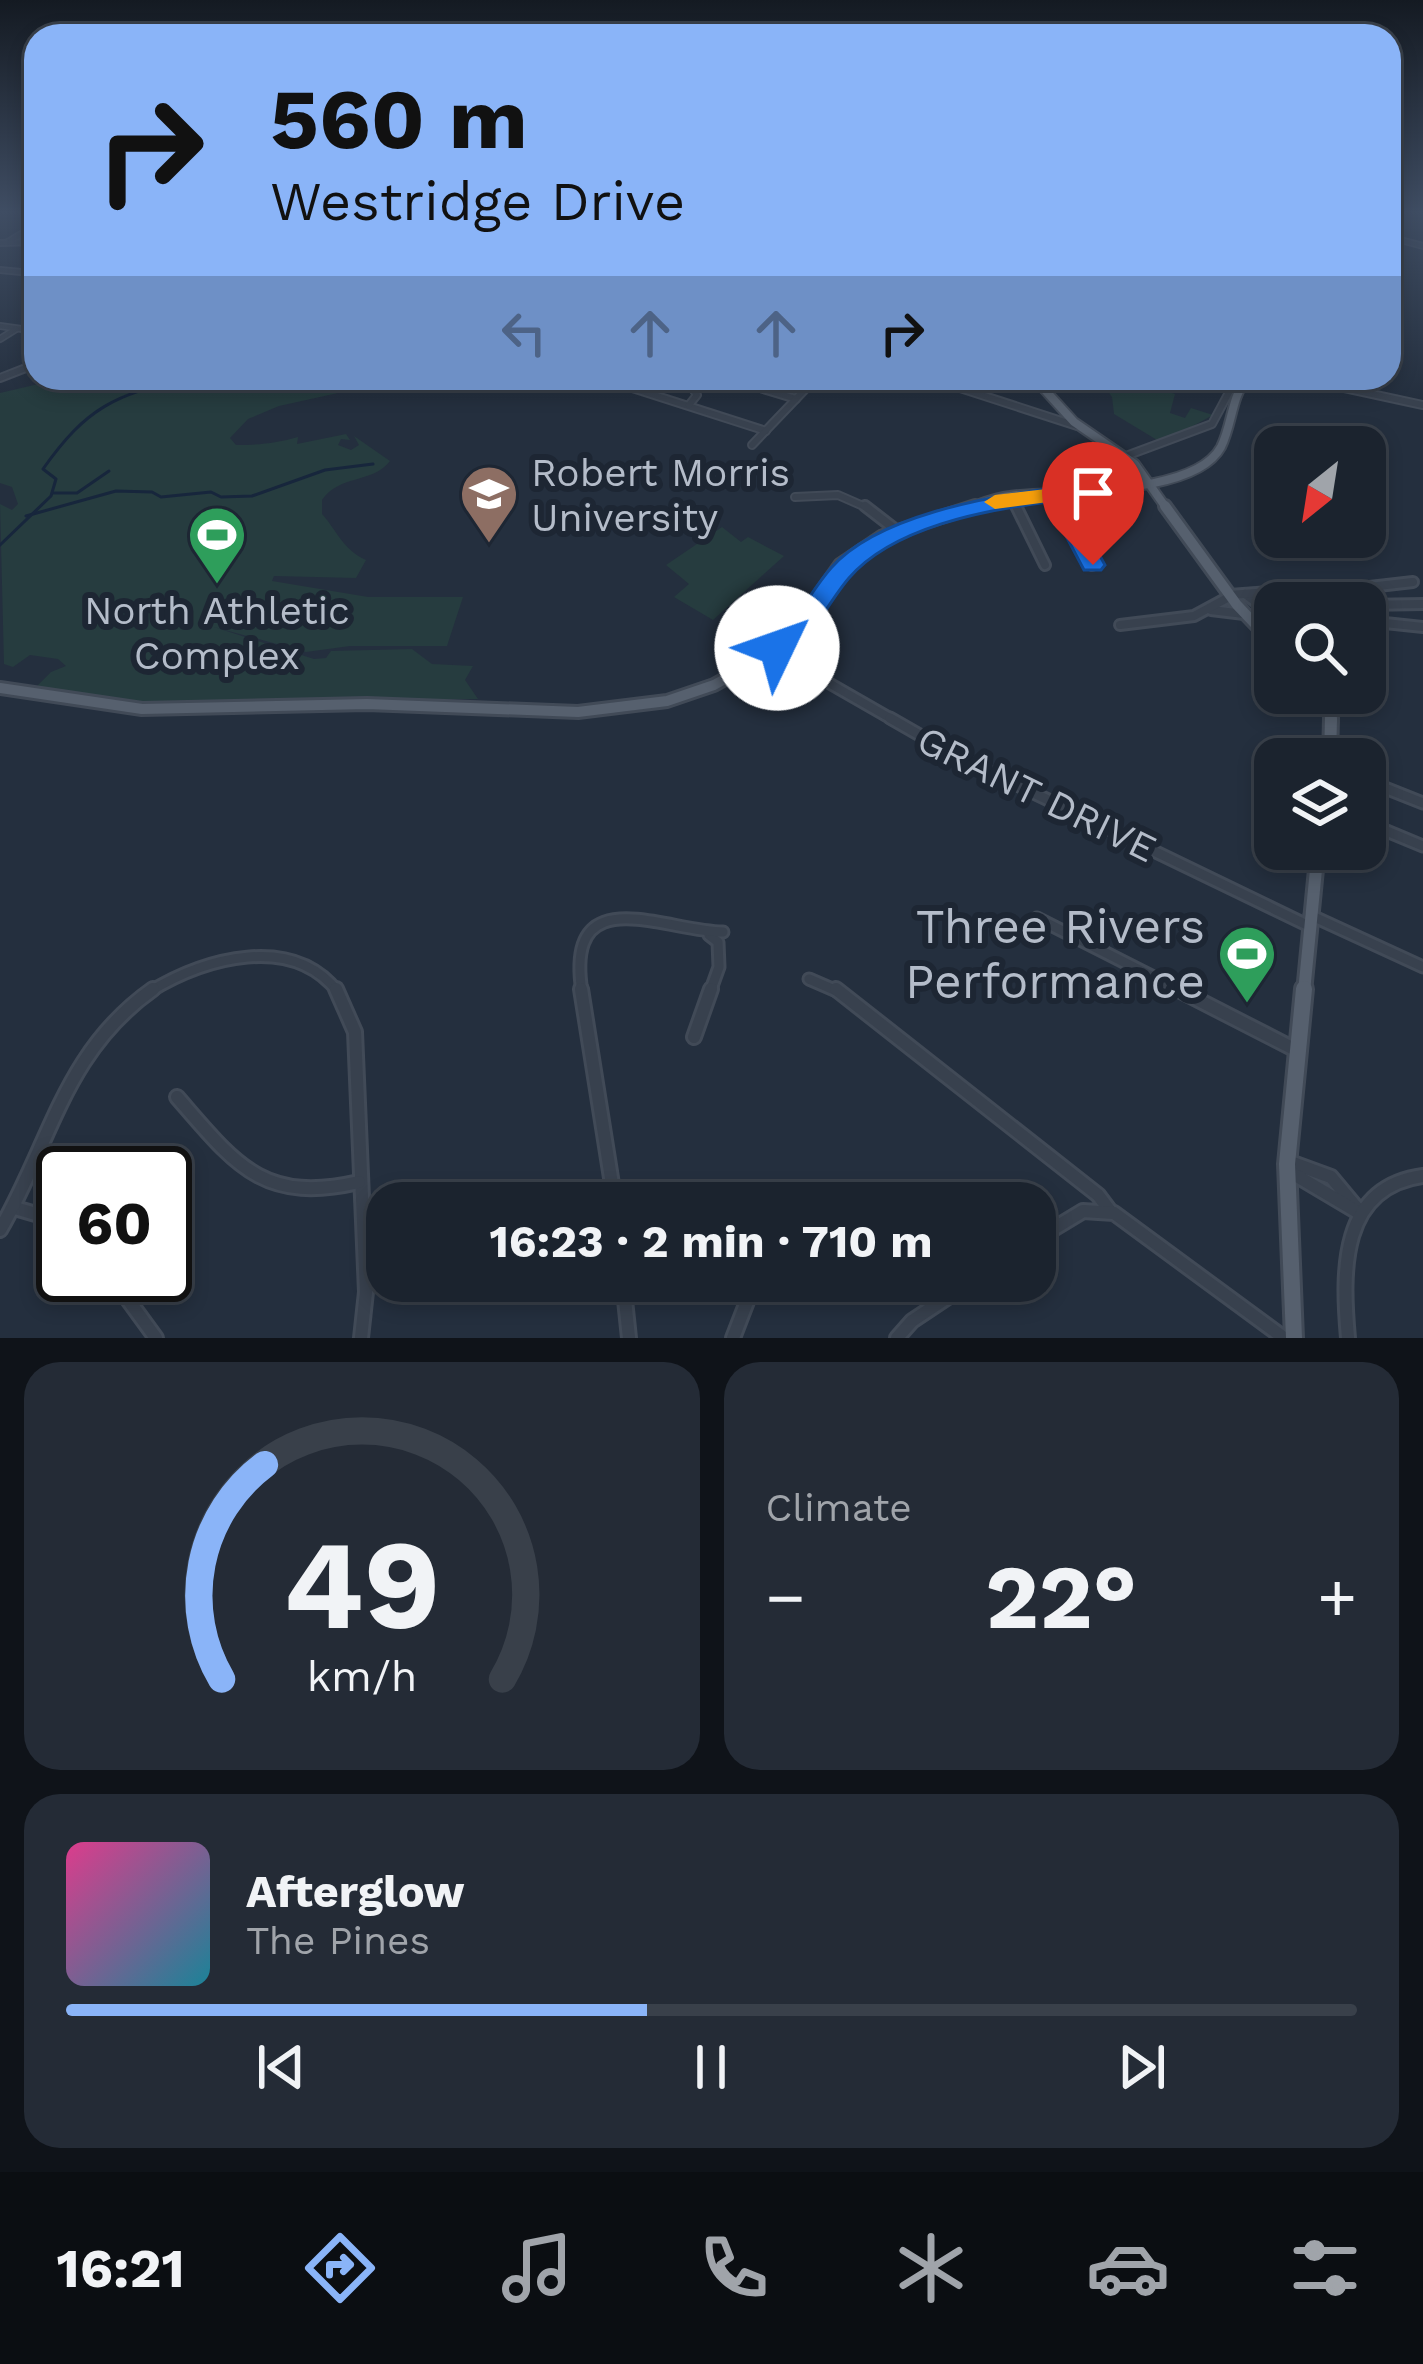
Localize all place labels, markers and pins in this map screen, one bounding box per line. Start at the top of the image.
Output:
pin [1042,442,1144,565]
place label: Robert Morris University [531,450,790,540]
school or university icon: Robert Morris University [458,463,520,545]
sports icon: North Athletic Complex [186,504,248,586]
place label: North Athletic Complex [84,588,350,678]
place label: Three Rivers Performance [905,898,1205,1010]
sports icon: Three Rivers Performance [1216,923,1278,1005]

